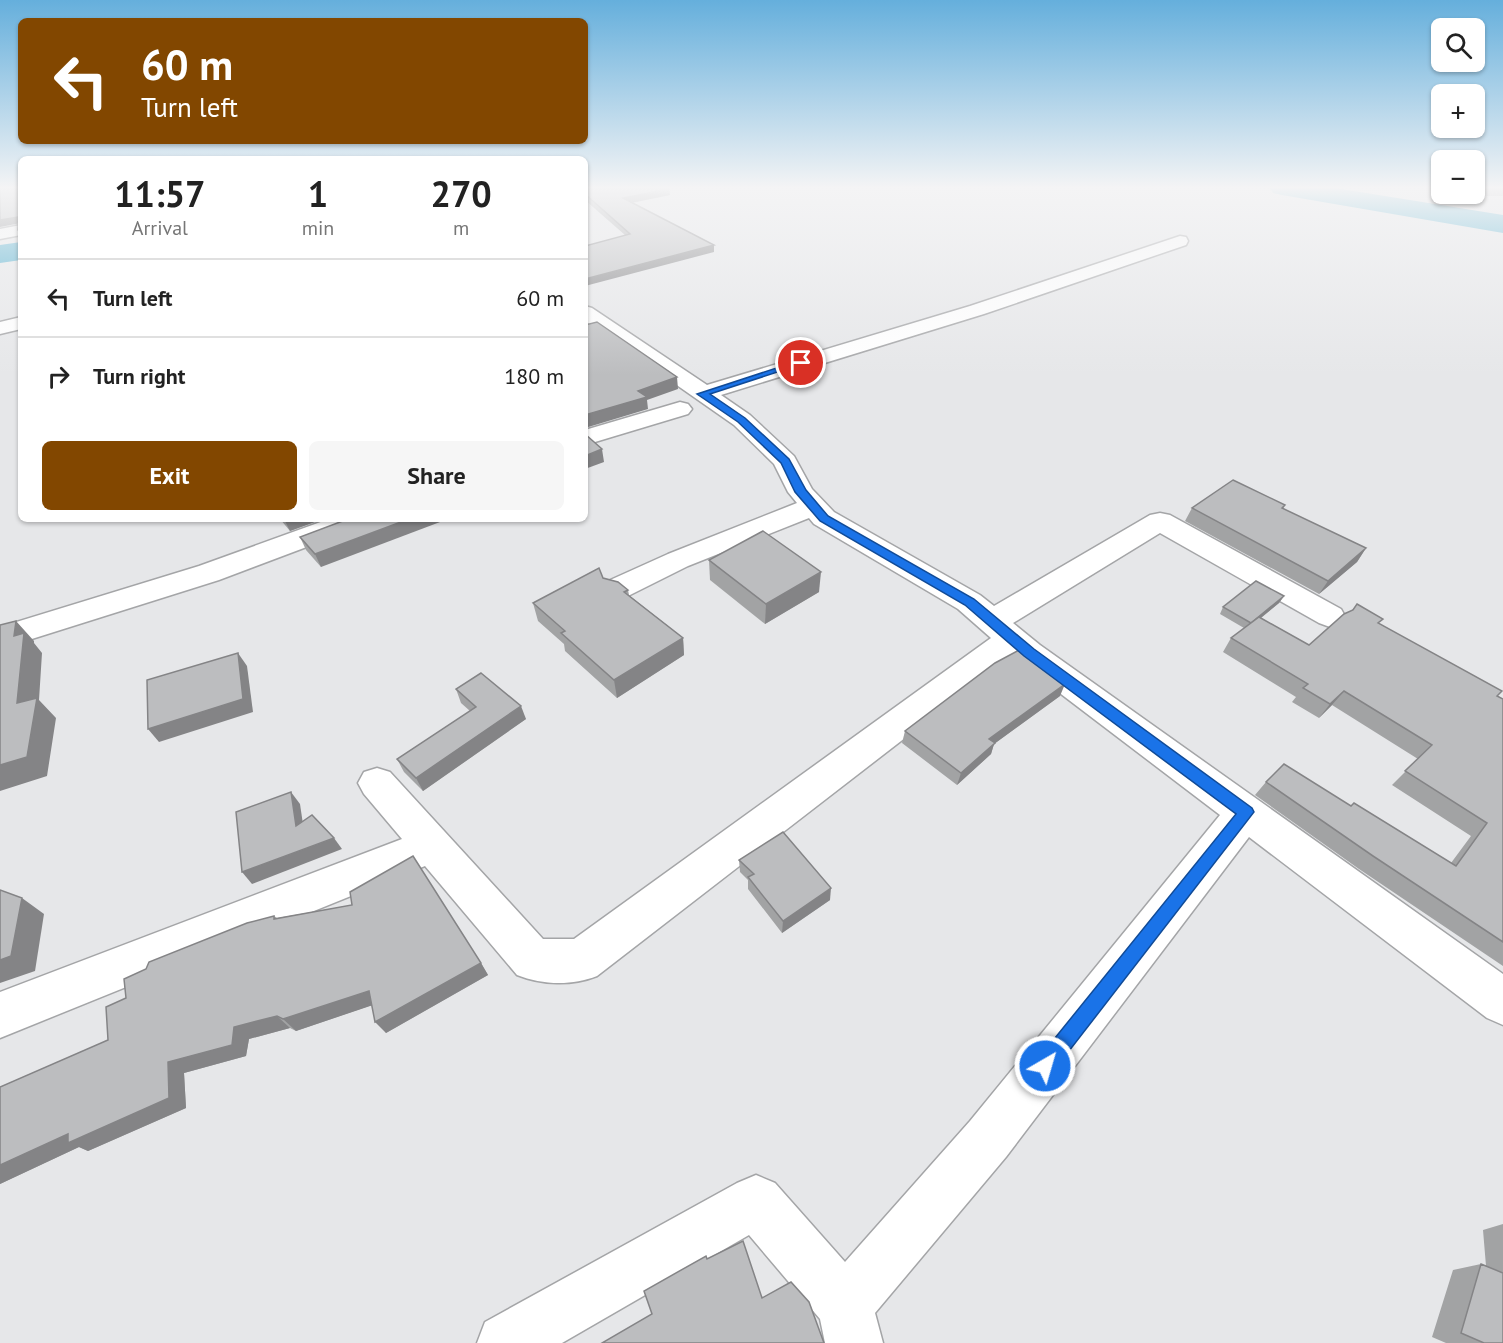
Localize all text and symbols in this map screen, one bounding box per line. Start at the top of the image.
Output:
map controls [1431,18,1485,204]
button: search [1431,18,1485,72]
text: 60 m [141,37,233,92]
icon: left [42,42,120,120]
button: + [1431,84,1485,138]
text: Turn left [141,90,238,124]
button: − [1431,150,1485,204]
text: 11:57 [114,170,206,217]
text: 1 [308,170,328,217]
text: 270 [431,170,492,217]
text: Arrival [132,215,188,241]
text: min [302,215,334,241]
text: m [453,215,469,241]
icon: left [42,282,75,315]
text: Turn left [93,284,173,312]
text: 60 m [516,284,564,312]
pin [775,337,826,388]
icon: arrive [784,346,817,379]
icon: right [42,360,75,393]
text: Turn right [93,362,185,390]
text: 180 m [504,362,564,390]
button: Exit [42,441,297,510]
button: Share [309,441,564,510]
position arrow [1013,1034,1077,1098]

